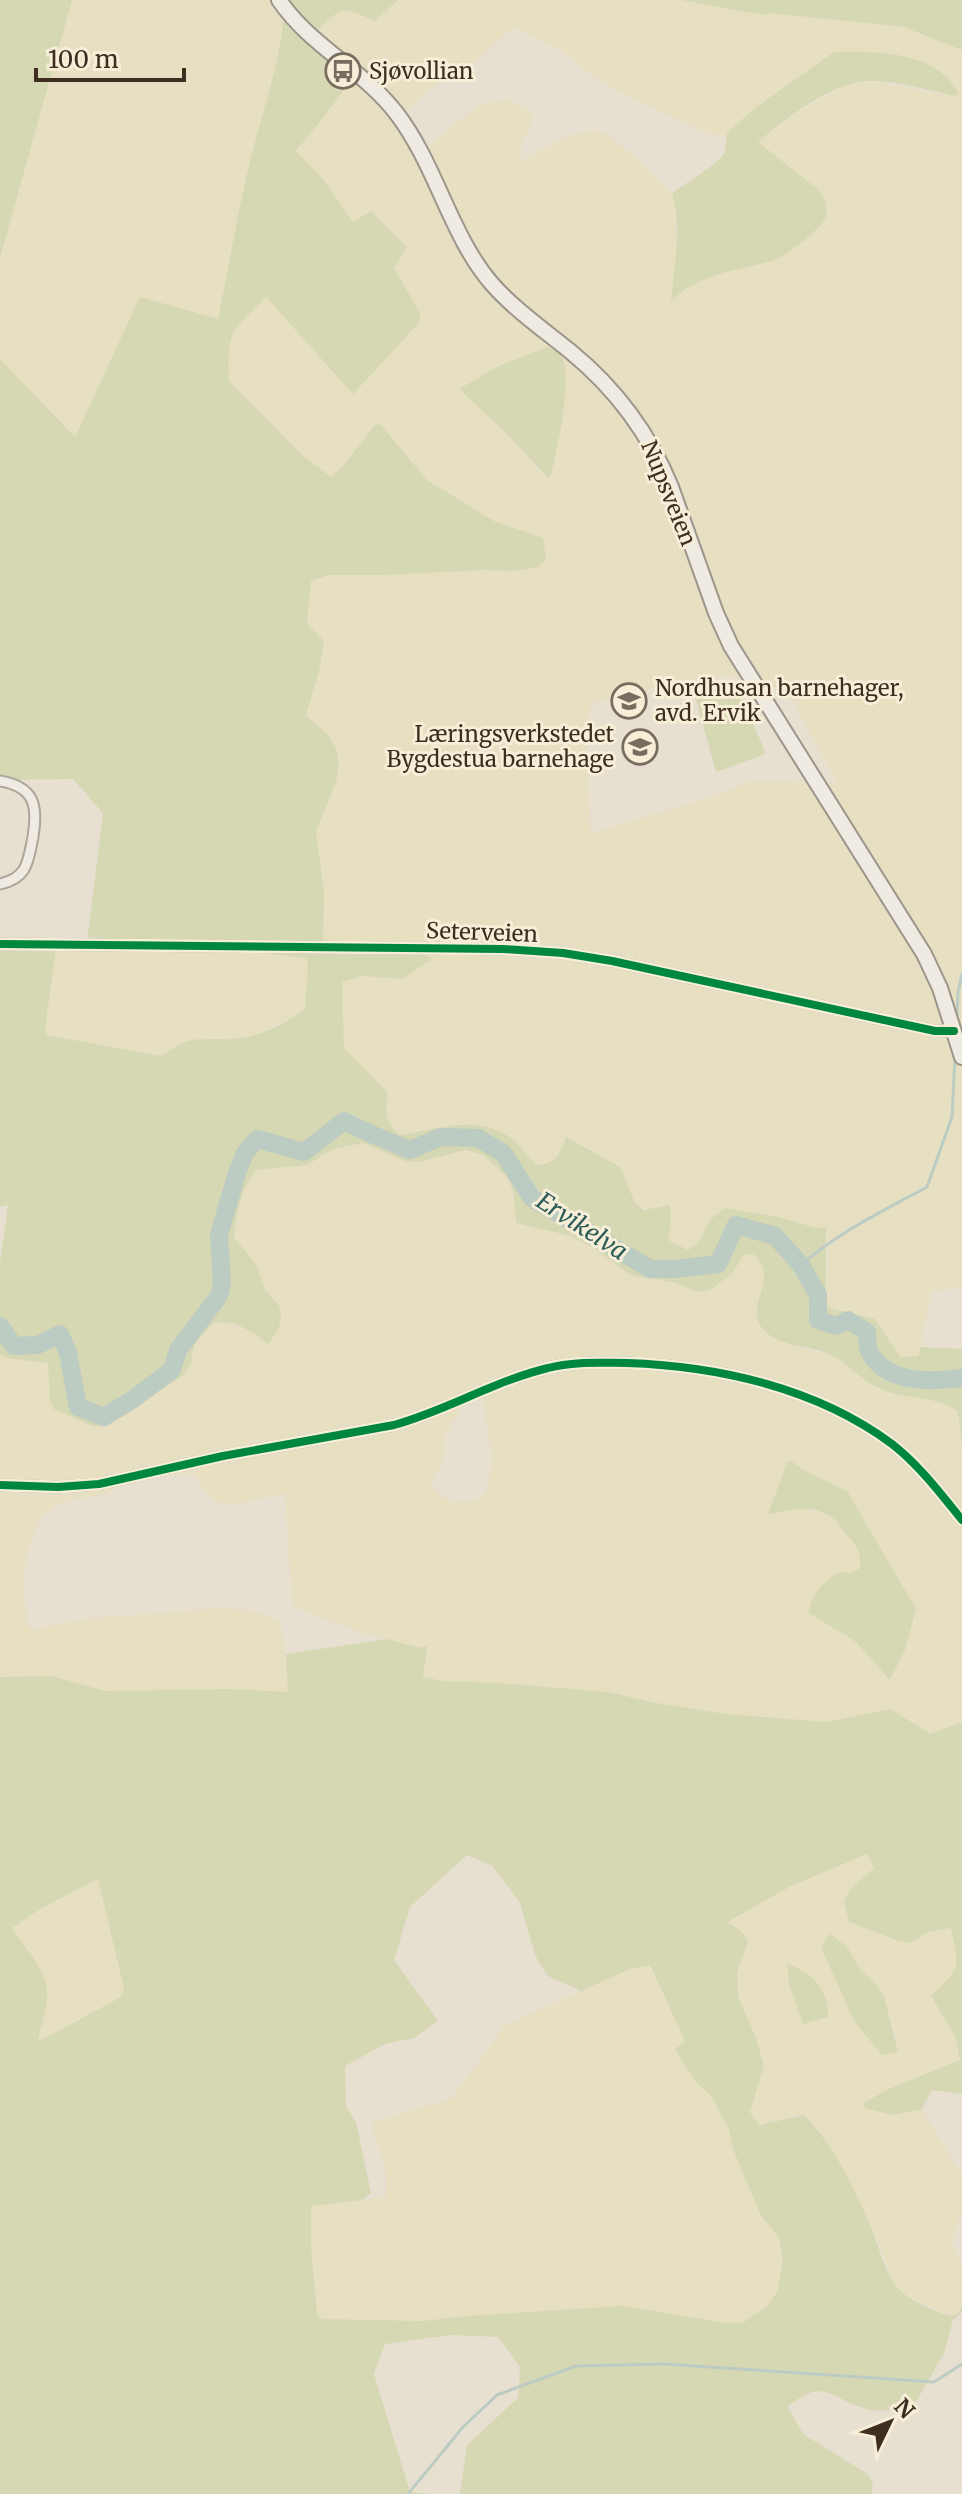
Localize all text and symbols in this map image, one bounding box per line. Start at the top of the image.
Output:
scale bar [36,32,184,82]
text: 100 m [48,44,119,75]
bus stop icon: Sjøvollian [324,52,362,90]
place label: Sjøvollian [369,57,474,85]
street label: Nupsveien [635,436,703,550]
place label: Nordhusan barnehager, avd. Ervik [655,674,904,727]
school or university icon: Nordhusan barnehager, avd. Ervik [610,682,648,720]
place label: Læringsverkstedet Bygdestua barnehage [387,720,614,773]
school or university icon: Læringsverkstedet Bygdestua barnehage [621,728,659,766]
street label: Seterveien [426,916,539,948]
water label: Ervikelva [531,1185,633,1267]
north arrow [850,2382,930,2462]
text: N [888,2392,921,2425]

